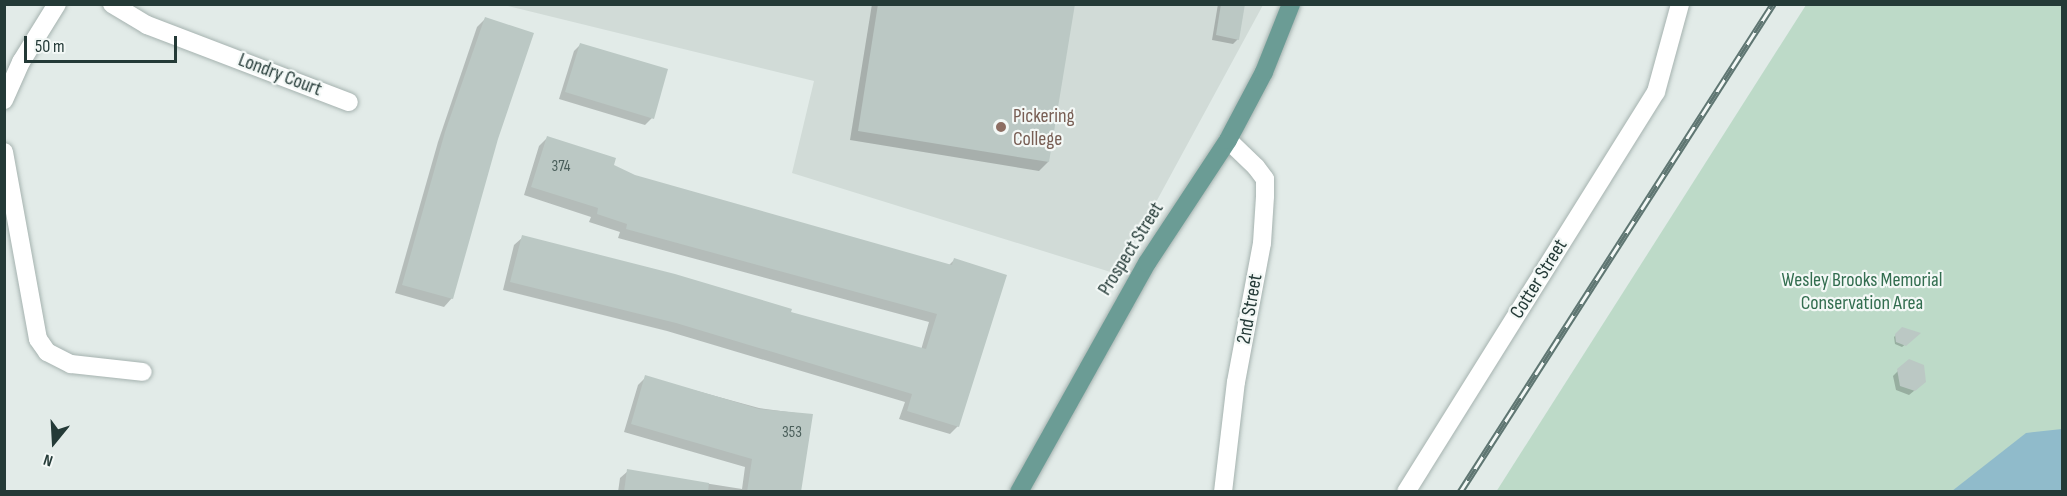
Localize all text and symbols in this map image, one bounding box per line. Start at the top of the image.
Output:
scale bar [27,24,180,62]
text: 50 m [35,36,65,57]
street label: Londry Court [235,48,325,102]
place label: Pickering College [1013,104,1075,151]
marker: Pickering College [994,120,1008,134]
house number: 374 [552,157,570,177]
street label: Prospect Street [1093,198,1169,300]
street label: Cotter Street [1505,235,1573,323]
park label: Wesley Brooks Memorial Conservation Area [1782,268,1942,315]
street label: 2nd Street [1232,272,1268,346]
north arrow [24,412,84,472]
house number: 353 [782,423,802,443]
text: N [41,449,55,470]

